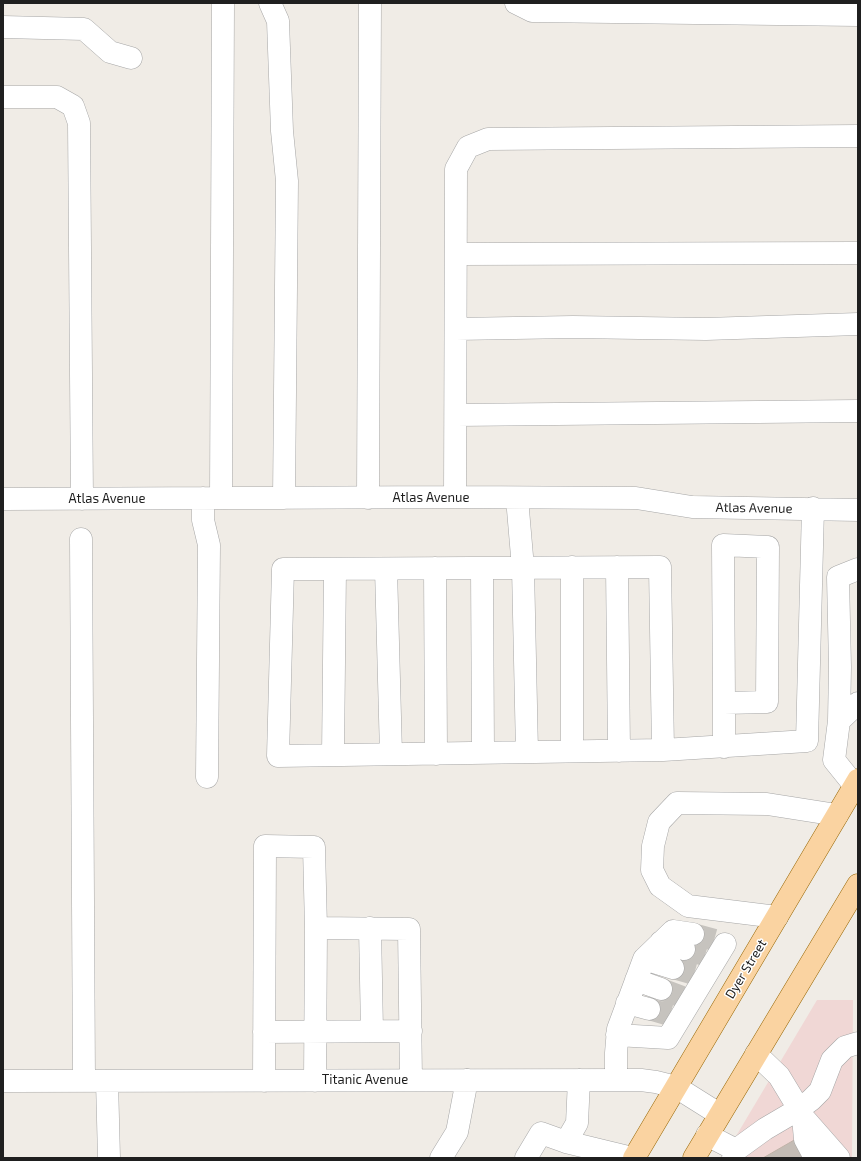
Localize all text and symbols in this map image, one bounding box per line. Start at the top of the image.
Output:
street label: Atlas Avenue [393,490,469,506]
street label: Atlas Avenue [69,491,145,507]
street label: Atlas Avenue [715,500,793,516]
street label: Dyer Street [722,936,770,1002]
street label: Titanic Avenue [322,1072,408,1088]

